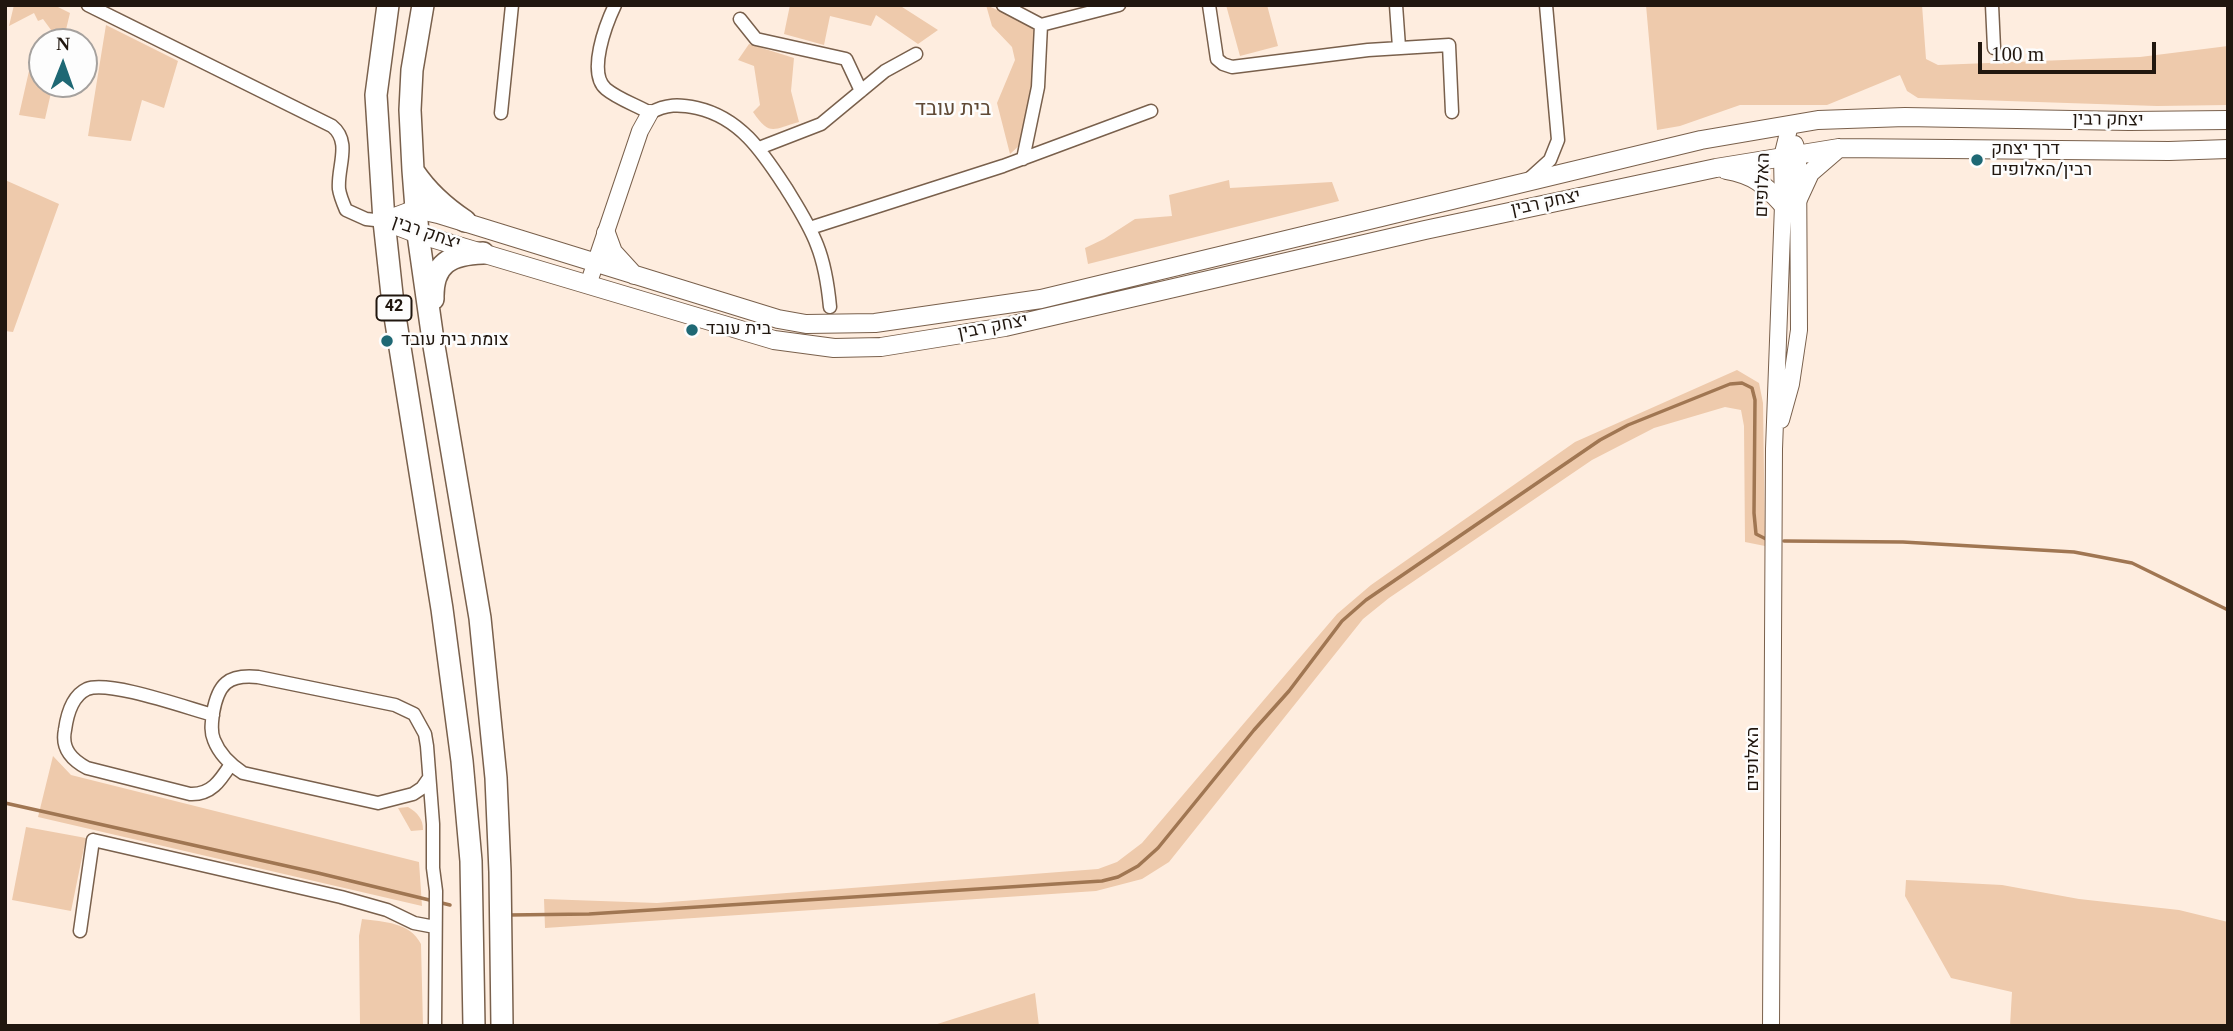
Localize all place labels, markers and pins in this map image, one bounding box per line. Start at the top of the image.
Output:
place label: דרך יצחק רבין/האלופים [1991,139,2092,182]
marker: דרך יצחק רבין/האלופים [1969,152,1985,168]
place label: בית עובד [706,319,771,341]
marker: בית עובד [684,322,700,338]
place label: צומת בית עובד [401,330,508,352]
marker: צומת בית עובד [379,333,395,349]

